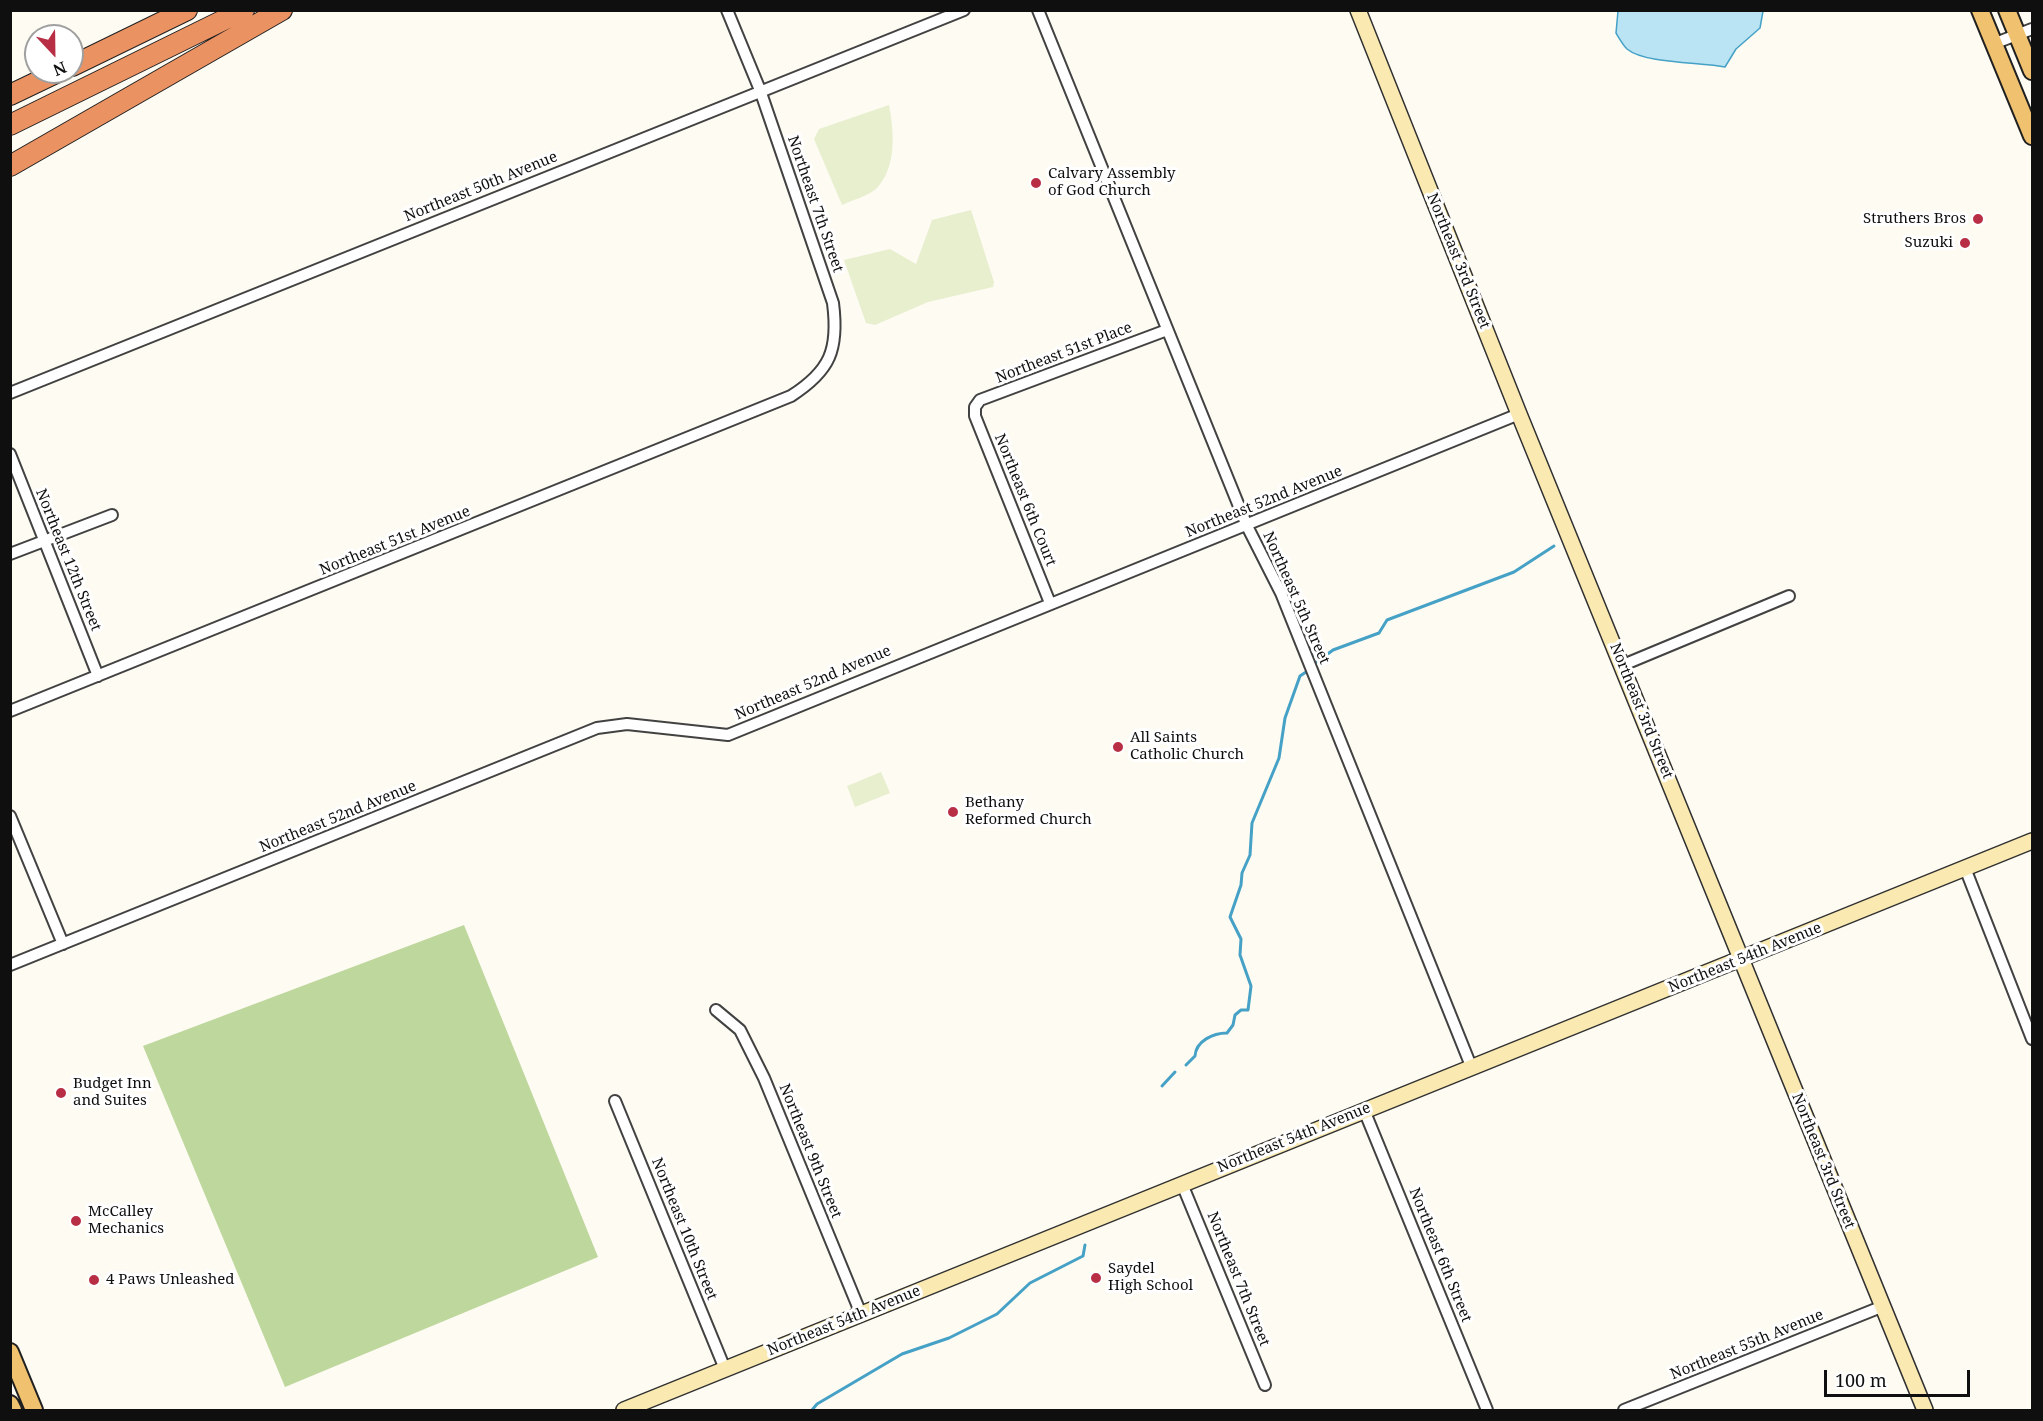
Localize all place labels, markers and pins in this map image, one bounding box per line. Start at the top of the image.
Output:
place label: Calvary Assembly of God Church [1048,165,1176,200]
marker: Calvary Assembly of God Church [1029,176,1043,190]
place label: Struthers Bros [1863,210,1966,228]
marker: Struthers Bros [1971,212,1985,226]
place label: Suzuki [1905,234,1953,252]
marker: Suzuki [1958,236,1972,250]
place label: All Saints Catholic Church [1130,729,1244,764]
marker: All Saints Catholic Church [1111,740,1125,754]
place label: Bethany Reformed Church [965,794,1092,829]
marker: Bethany Reformed Church [946,805,960,819]
place label: Budget Inn and Suites [73,1075,152,1110]
marker: Budget Inn and Suites [54,1086,68,1100]
place label: McCalley Mechanics [88,1203,164,1238]
marker: McCalley Mechanics [69,1214,83,1228]
place label: Saydel High School [1108,1260,1193,1295]
place label: 4 Paws Unleashed [106,1271,234,1289]
marker: Saydel High School [1089,1271,1103,1285]
marker: 4 Paws Unleashed [87,1273,101,1287]

